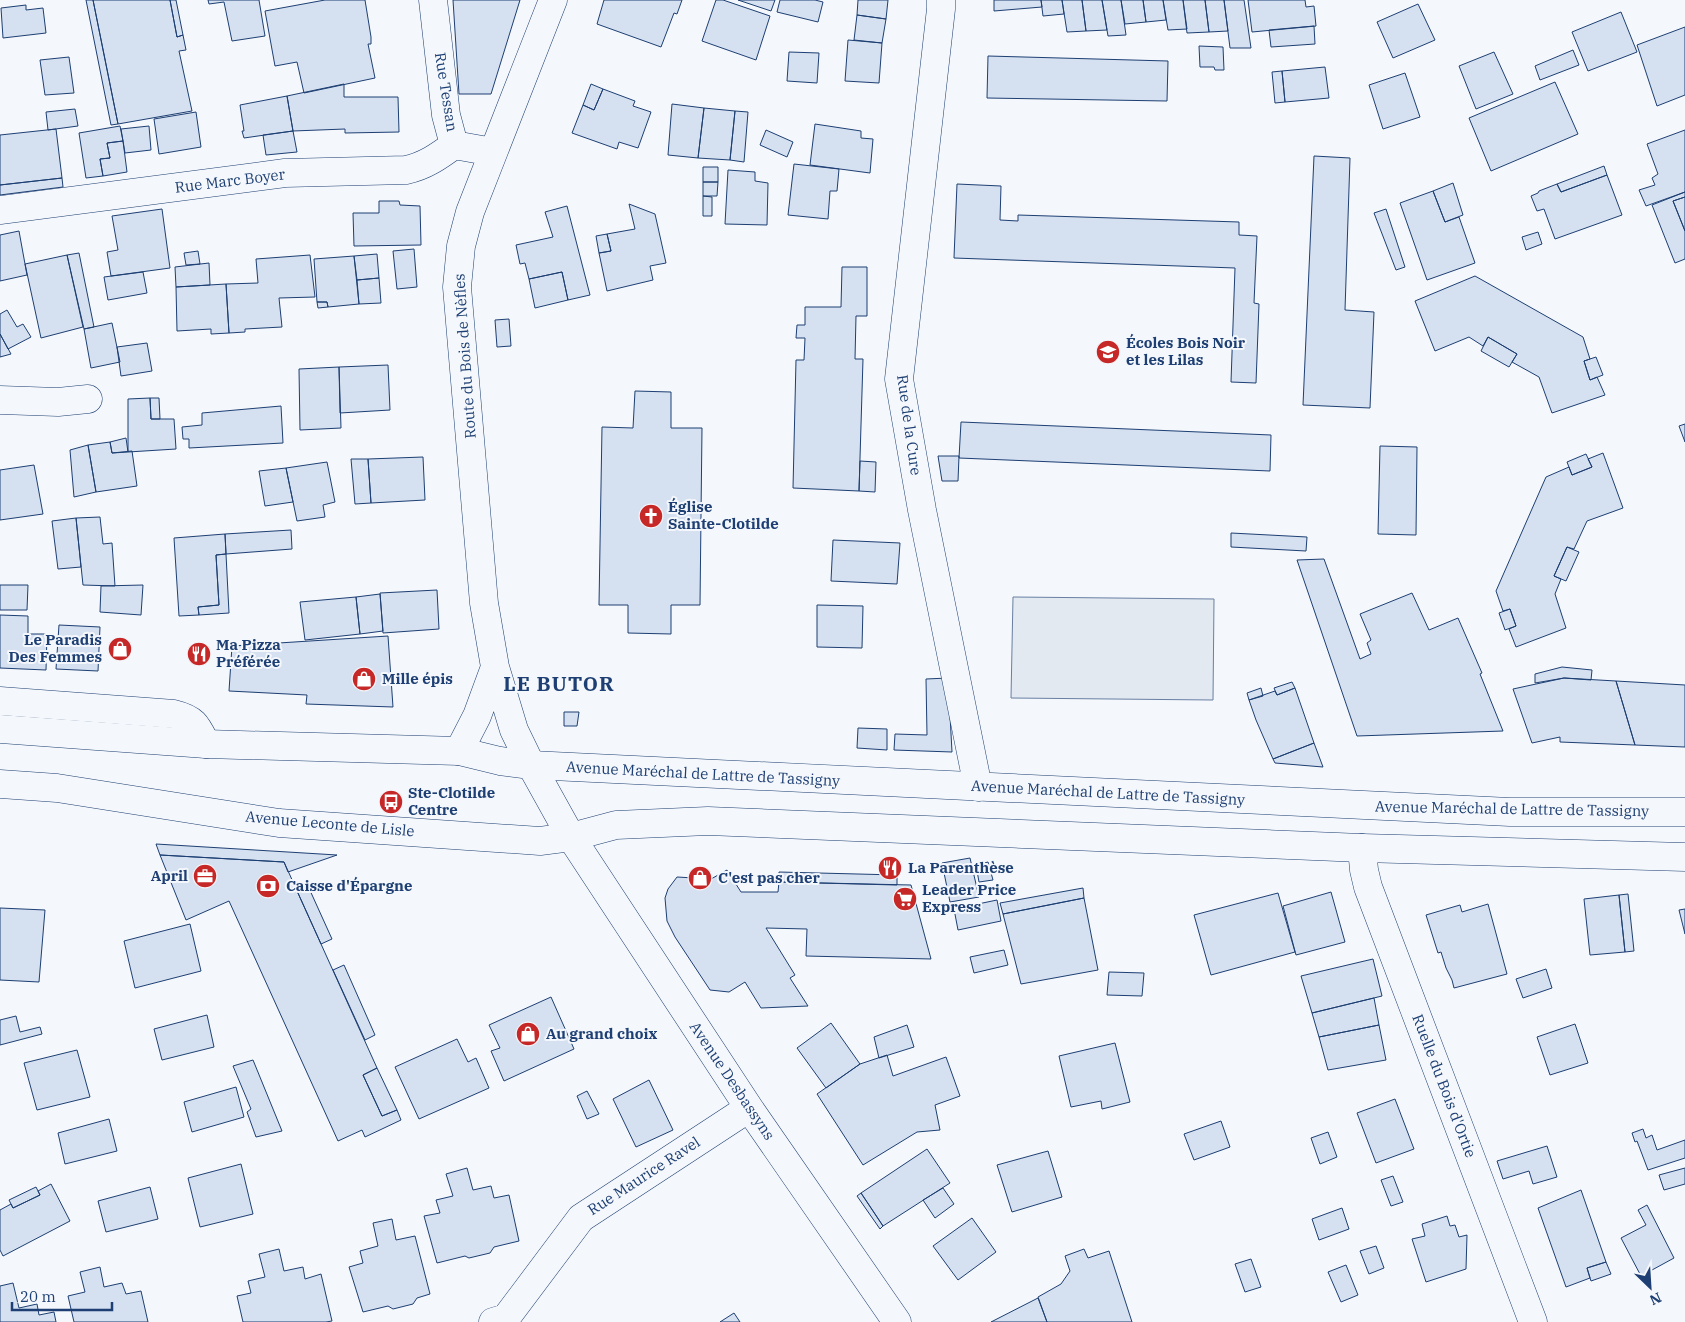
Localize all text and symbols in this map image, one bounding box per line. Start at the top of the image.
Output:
street label: Rue Tessan [431,51,462,133]
street label: Rue Marc Boyer [174,164,286,197]
street label: Route du Bois de Nèfles [449,273,480,439]
place label: Écoles Bois Noir et les Lilas [1126,333,1246,369]
school or university icon: Écoles Bois Noir et les Lilas [1095,339,1121,365]
street label: Rue de la Cure [893,373,926,476]
place label: Église Sainte-Clotilde [668,497,779,533]
church icon: Église Sainte-Clotilde [638,503,664,529]
place label: Le Paradis Des Femmes [9,630,102,666]
place label: Ma Pizza Préférée [216,635,281,671]
shop icon: Le Paradis Des Femmes [107,636,133,662]
restaurant icon: Ma Pizza Préférée [186,641,212,667]
shop icon: Mille épis [351,666,377,692]
place label: Mille épis [382,669,453,688]
district label: LE BUTOR [503,670,615,697]
street label: Avenue Maréchal de Lattre de Tassigny [565,757,841,790]
street label: Avenue Maréchal de Lattre de Tassigny [970,776,1246,809]
place label: Ste-Clotilde Centre [408,783,495,819]
bus stop icon: Ste-Clotilde Centre [378,789,404,815]
street label: Avenue Maréchal de Lattre de Tassigny [1375,797,1649,820]
street label: Avenue Leconte de Lisle [245,807,415,840]
restaurant icon: La Parenthèse [877,855,903,881]
place label: La Parenthèse [908,858,1014,877]
office icon: April [192,863,218,889]
shop icon: C'est pas cher [687,865,713,891]
place label: April [151,866,188,885]
place label: C'est pas cher [718,868,820,887]
bank icon: Caisse d'Épargne [255,873,281,899]
place label: Caisse d'Épargne [286,876,413,895]
place label: Leader Price Express [922,880,1016,916]
supermarket icon: Leader Price Express [892,886,918,912]
street label: Ruelle du Bois d'Ortie [1408,1011,1481,1160]
street label: Avenue Desbassyns [686,1018,779,1144]
shop icon: Au grand choix [515,1021,541,1047]
place label: Au grand choix [546,1024,657,1043]
street label: Rue Maurice Ravel [584,1132,704,1219]
north arrow [1625,1262,1675,1312]
scale bar [12,1280,112,1312]
text: 20 m [20,1287,56,1306]
text: N [1647,1288,1664,1309]

